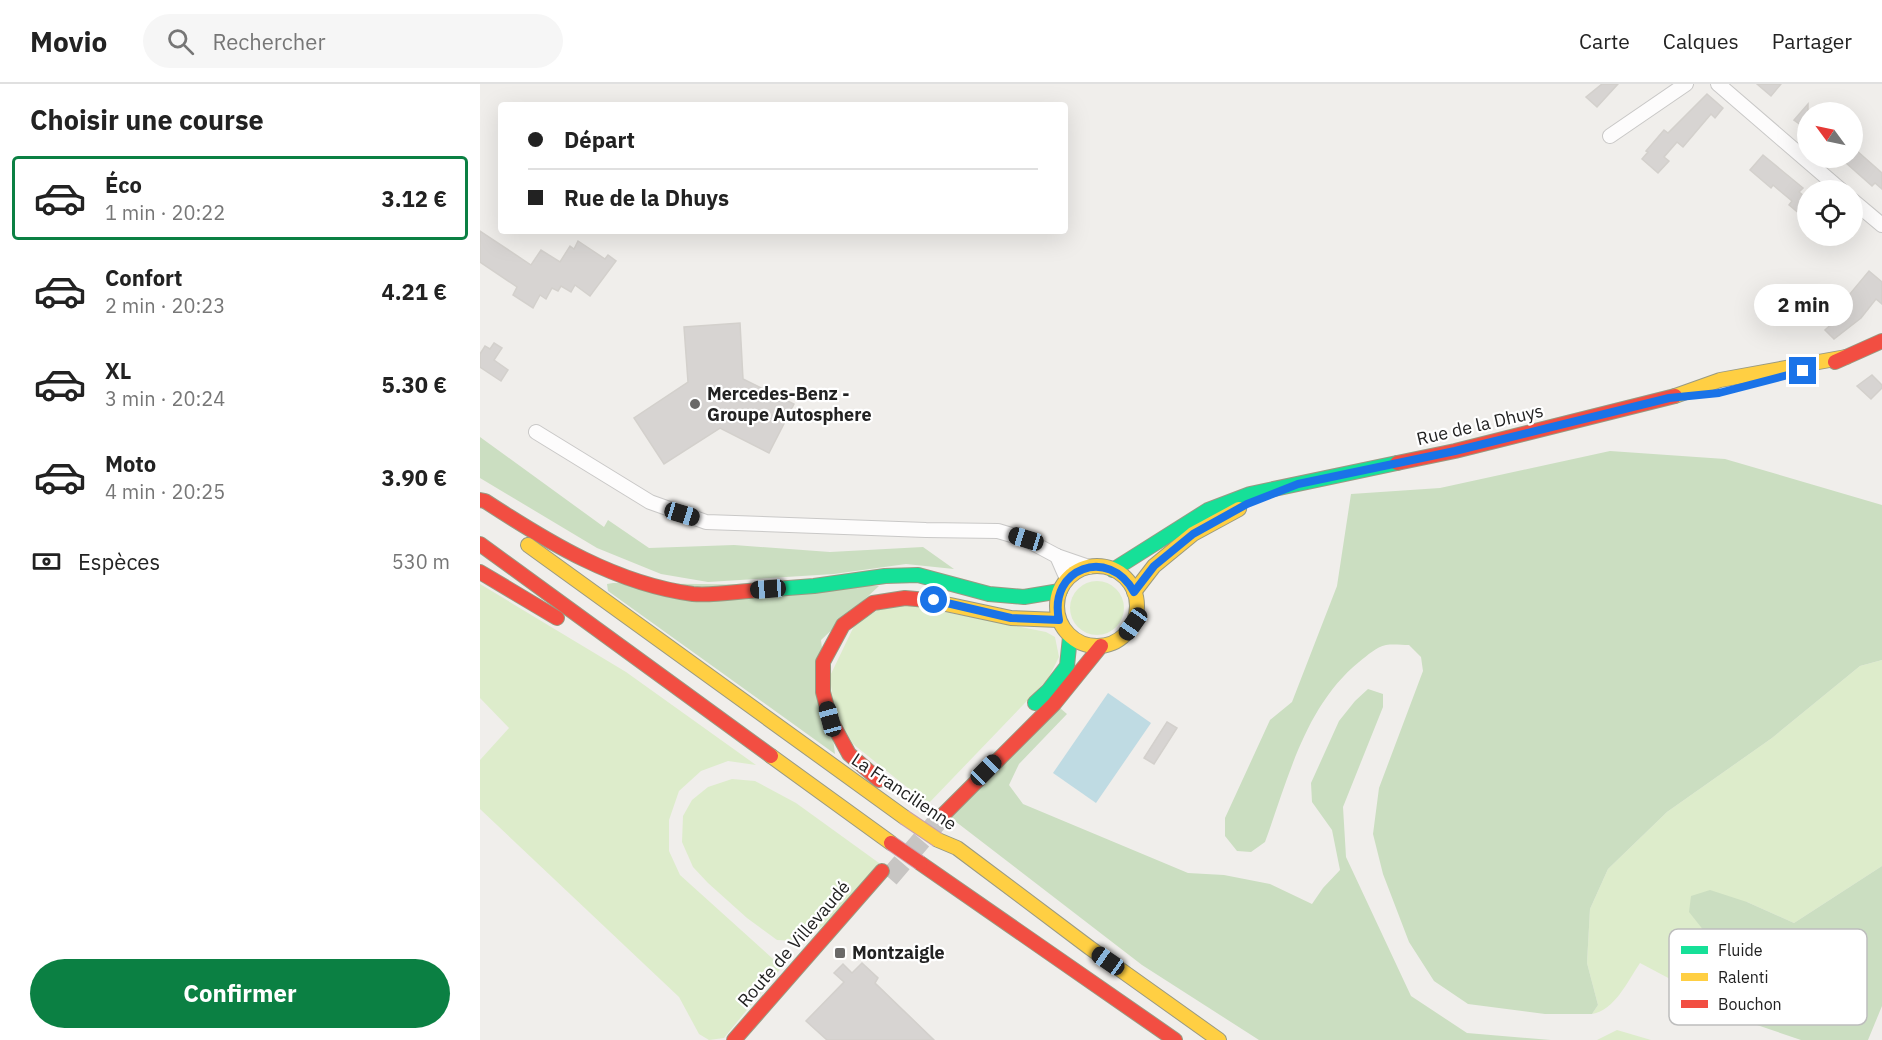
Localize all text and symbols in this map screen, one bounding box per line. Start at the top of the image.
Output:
search box [143,14,563,68]
text: Movio [30,23,107,60]
icon: search [164,25,197,58]
text: Rechercher [212,27,326,56]
text: Carte [1579,27,1630,55]
text: Calques [1663,27,1739,55]
text: Partager [1772,27,1852,55]
text: Choisir une course [30,102,264,137]
north arrow [1797,102,1863,168]
map controls [1797,102,1863,246]
text: Départ [564,125,635,154]
text: Éco [105,170,142,199]
icon: car [33,171,87,225]
button: locate [1797,180,1863,246]
text: Rue de la Dhuys [564,183,729,212]
text: 3.12 € [382,184,447,213]
text: 1 min · 20:22 [105,199,225,226]
text: Confort [105,263,183,292]
icon: car [33,264,87,318]
text: 4.21 € [382,277,447,306]
callout: 2 min [1754,284,1852,326]
text: 2 min [1777,291,1830,318]
text: 2 min · 20:23 [105,292,225,319]
text: XL [105,356,131,385]
icon: car [33,357,87,411]
route end [1789,357,1816,384]
text: 5.30 € [382,370,447,399]
place label: Mercedes-Benz - Groupe Autosphere [707,382,872,426]
text: 3 min · 20:24 [105,385,225,412]
marker: Mercedes-Benz - Groupe Autosphere [688,397,702,411]
street label: Rue de la Dhuys [1414,399,1546,450]
text: Moto [105,449,156,478]
icon: car [33,450,87,504]
text: 3.90 € [382,463,447,492]
text: 4 min · 20:25 [105,478,225,505]
car [662,500,702,528]
car [1006,525,1046,553]
icon: cash [30,545,63,578]
text: Espèces [78,547,160,576]
text: 530 m [392,548,450,575]
car [749,579,787,599]
route start [920,586,947,613]
car [1115,604,1151,644]
car [817,699,843,739]
street label: La Francilienne [847,748,961,835]
car [967,751,1005,789]
street label: Route de Villevaudé [732,876,855,1012]
legend [1669,929,1867,1025]
text: Fluide [1718,940,1763,960]
place label: Montzaigle [852,941,945,964]
car [1088,943,1128,979]
marker: Montzaigle [833,946,847,960]
button: Confirmer [30,959,450,1028]
text: Ralenti [1718,967,1768,987]
text: Bouchon [1718,994,1782,1014]

